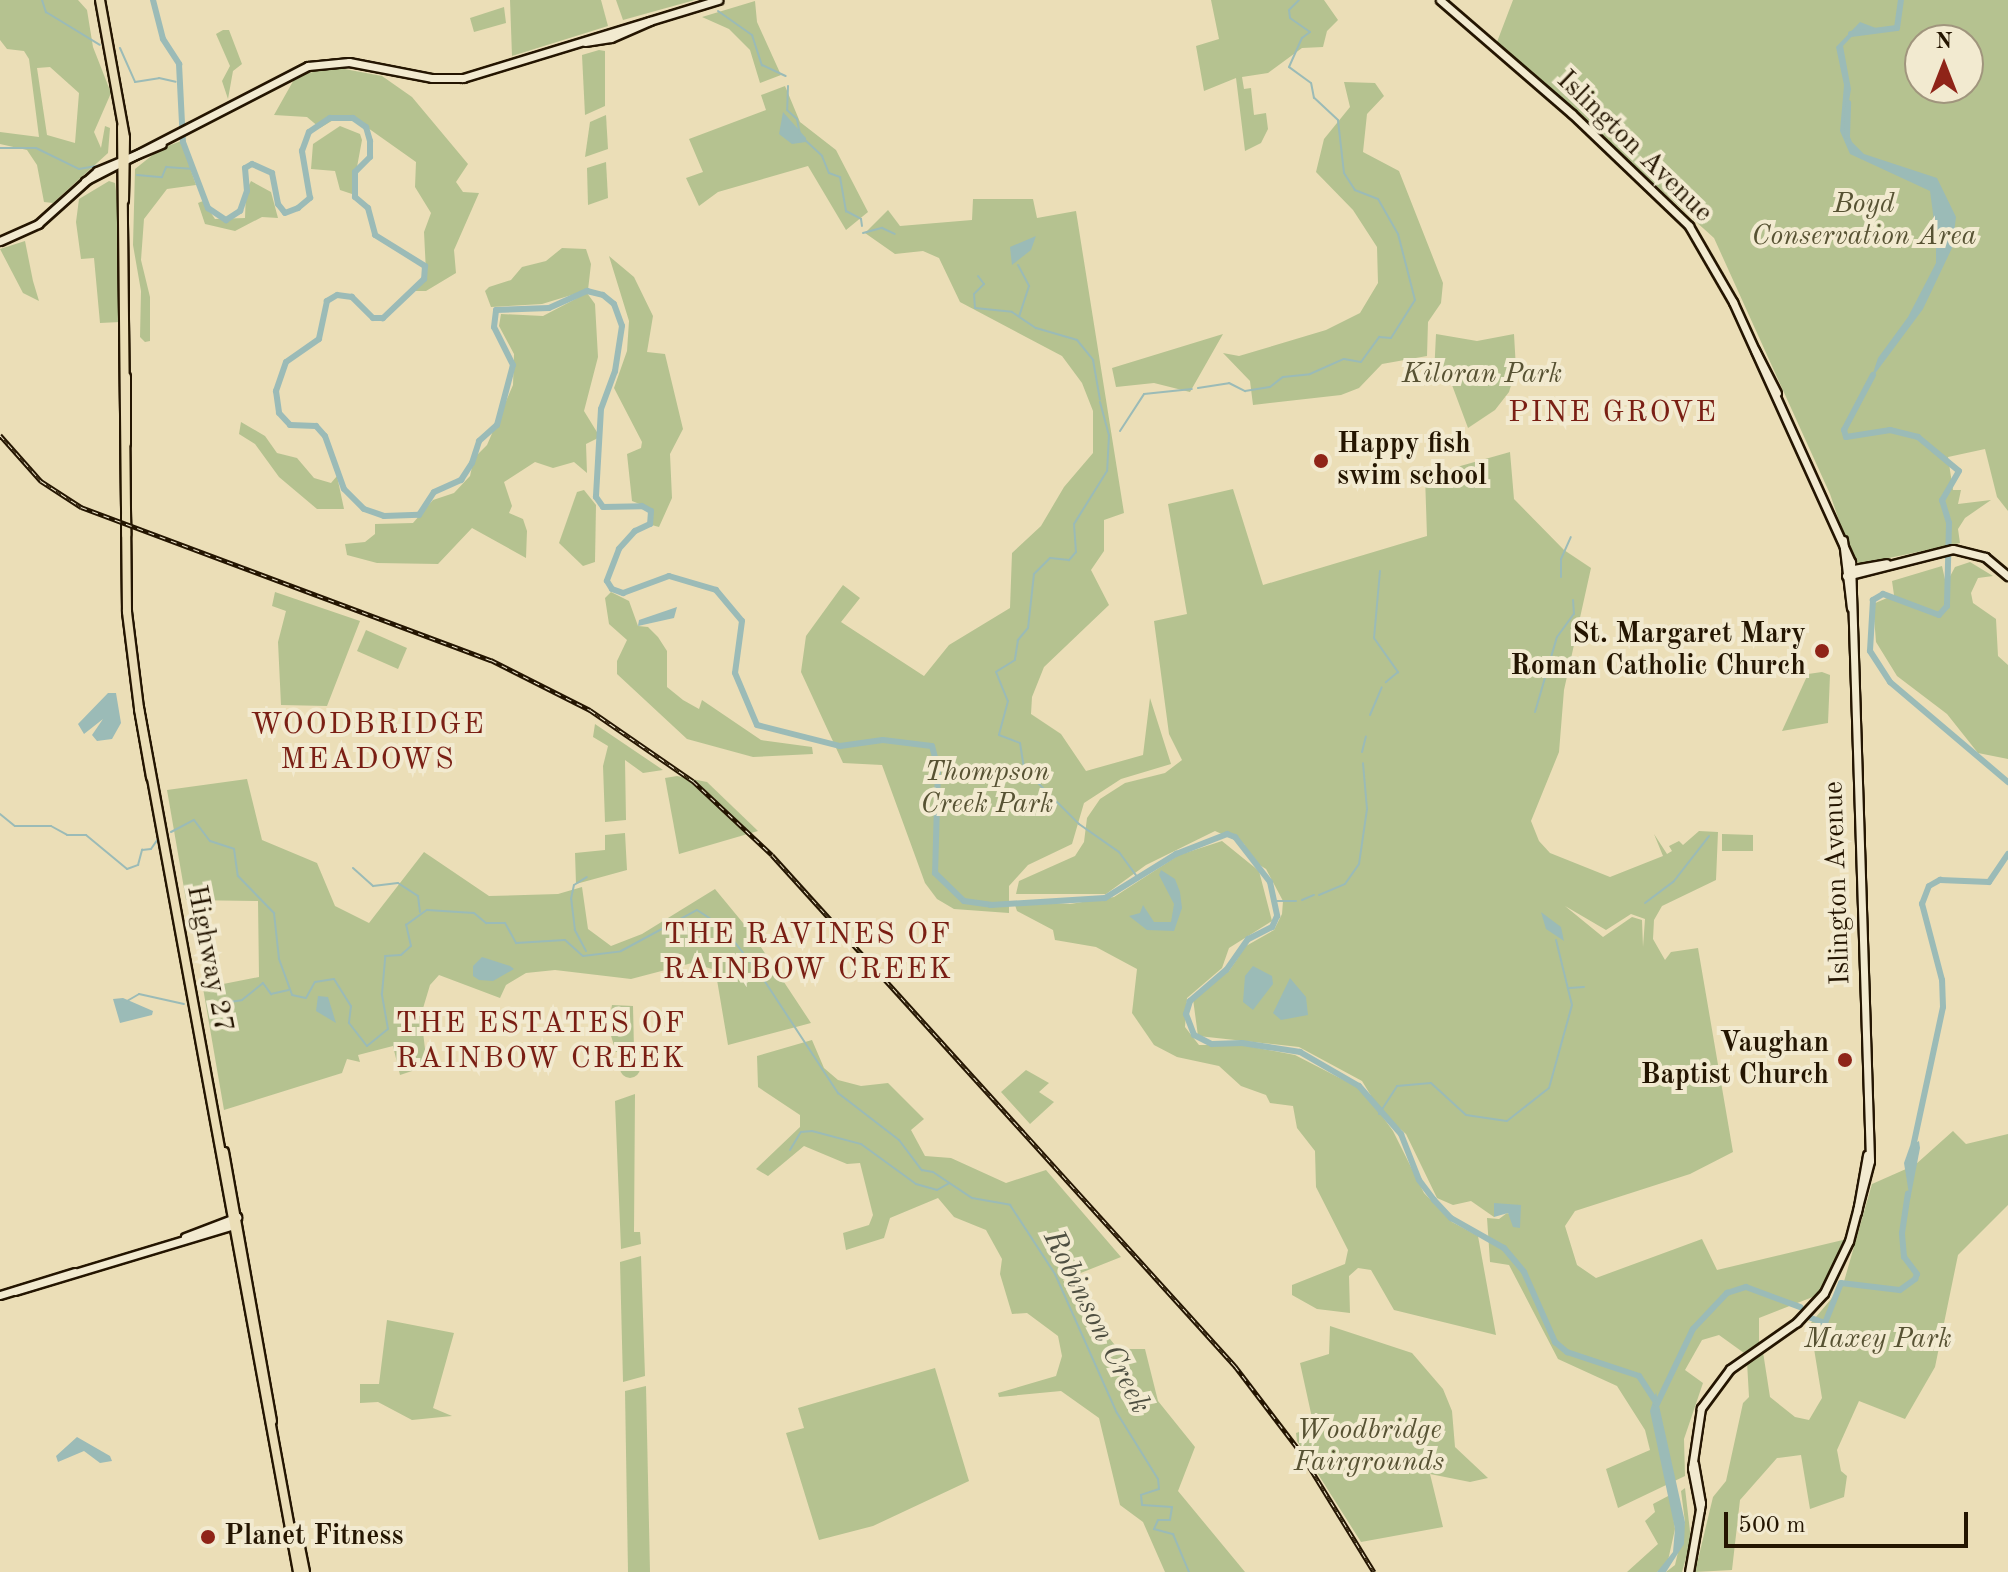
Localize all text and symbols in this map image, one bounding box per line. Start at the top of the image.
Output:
north arrow [1904,24,1984,104]
text: N [1936,31,1952,53]
street label: Islington Avenue [1549,64,1719,230]
park label: Boyd Conservation Area [1751,188,1977,254]
park label: Kiloran Park [1402,358,1562,392]
district label: PINE GROVE [1508,395,1718,431]
place label: Happy fish swim school [1337,428,1487,494]
marker: Happy fish swim school [1312,452,1330,470]
place label: St. Margaret Mary Roman Catholic Church [1510,618,1806,684]
marker: St. Margaret Mary Roman Catholic Church [1813,642,1831,660]
district label: WOODBRIDGE MEADOWS [250,707,486,778]
park label: Thompson Creek Park [920,756,1054,822]
street label: Islington Avenue [1818,780,1858,986]
street label: Highway 27 [178,882,240,1036]
district label: THE RAVINES OF RAINBOW CREEK [663,917,953,988]
district label: THE ESTATES OF RAINBOW CREEK [395,1006,687,1076]
place label: Vaughan Baptist Church [1641,1027,1829,1093]
marker: Vaughan Baptist Church [1836,1051,1854,1069]
water label: Robinson Creek [1034,1224,1158,1420]
park label: Maxey Park [1804,1323,1952,1357]
park label: Woodbridge Fairgrounds [1294,1414,1444,1480]
scale bar [1728,1496,1972,1546]
text: 500 m [1738,1514,1806,1538]
place label: Planet Fitness [224,1520,403,1554]
marker: Planet Fitness [199,1528,217,1546]

